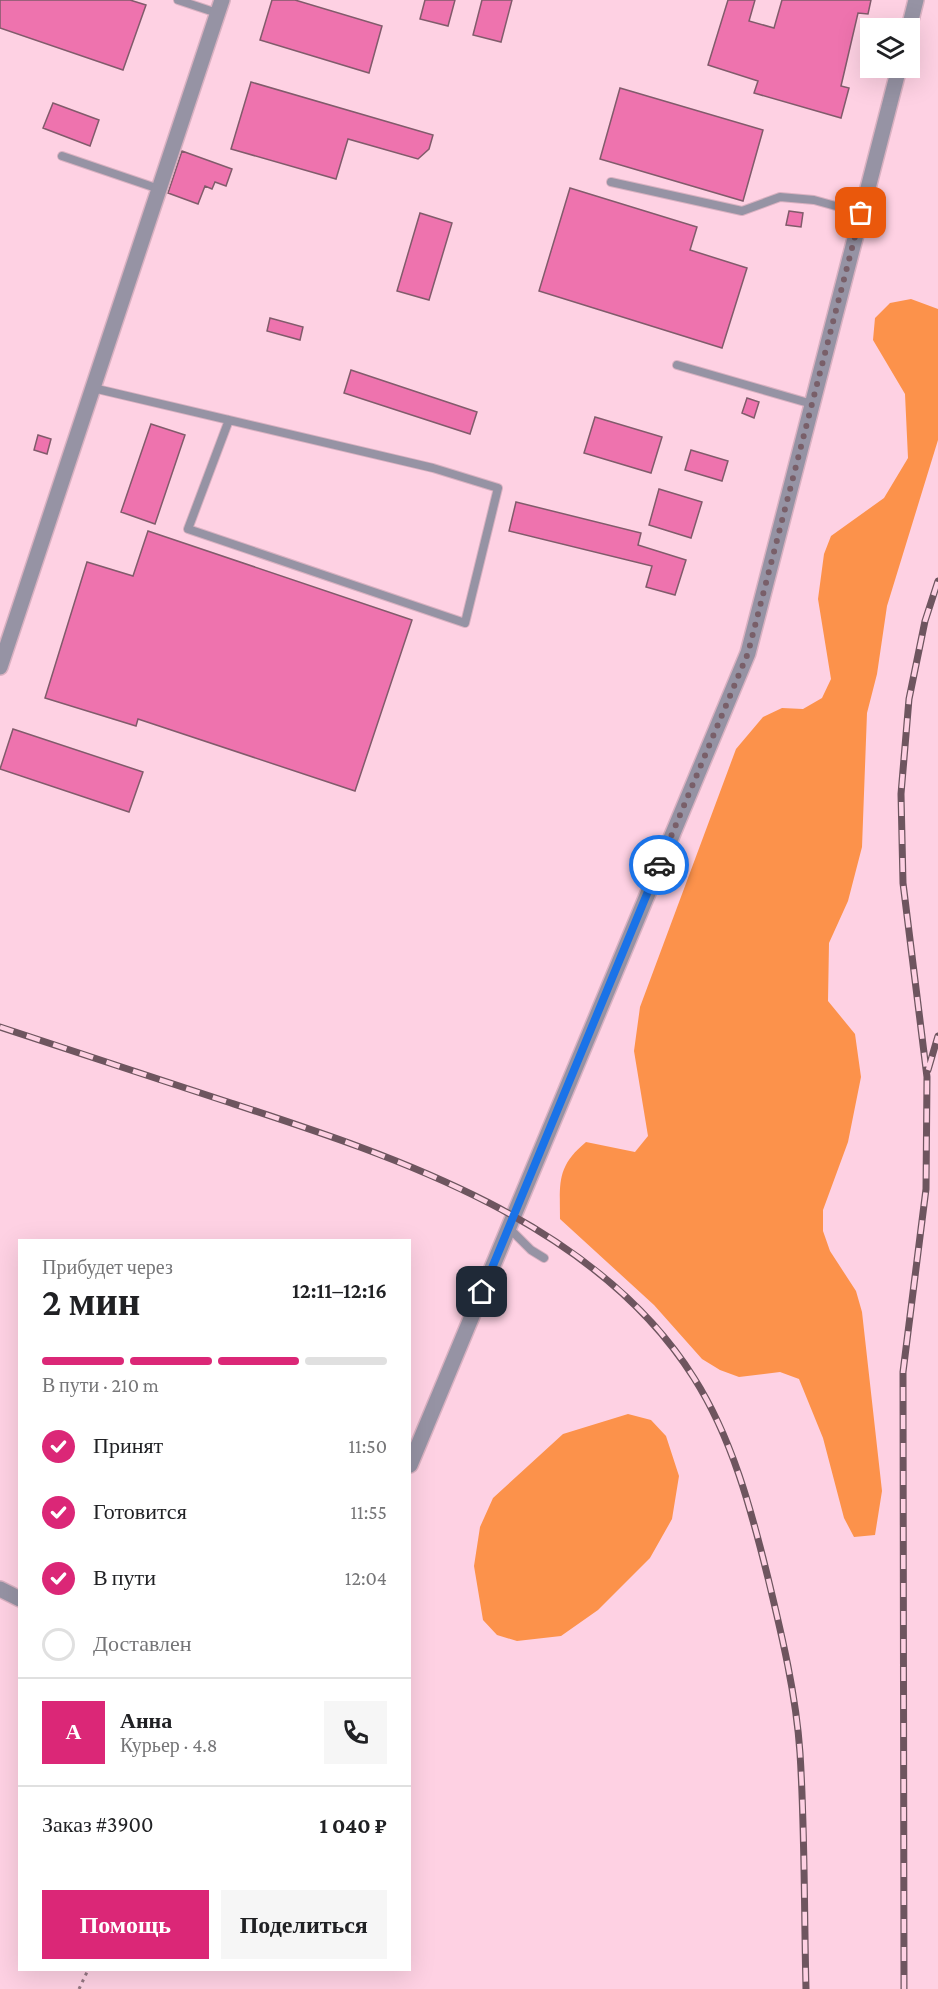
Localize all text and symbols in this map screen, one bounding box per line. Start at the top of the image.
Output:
map controls [860,18,920,78]
button: layers [860,18,920,78]
pin [835,187,886,238]
icon: bag [844,196,877,229]
courier [629,835,689,895]
icon: car [643,849,676,882]
text: Прибудет через [42,1256,173,1278]
pin [456,1266,507,1317]
icon: home [465,1275,498,1308]
text: 12:11–12:16 [292,1278,387,1303]
text: 2 мин [42,1280,140,1323]
text: В пути · 210 m [42,1374,159,1396]
icon: check [42,1430,75,1463]
text: Принят [93,1433,163,1458]
text: 11:50 [348,1435,387,1457]
icon: check [42,1496,75,1529]
text: Готовится [93,1499,187,1524]
text: 11:55 [350,1501,387,1523]
icon: check [42,1562,75,1595]
text: В пути [93,1565,156,1590]
text: 12:04 [345,1567,387,1589]
text: Доставлен [93,1631,192,1656]
button: phone [324,1701,387,1764]
text: Анна [120,1708,172,1733]
text: А [66,1719,81,1744]
text: Курьер · 4.8 [120,1734,218,1756]
text: Заказ #3900 [42,1812,153,1837]
text: 1 040 ₽ [320,1813,387,1838]
button: Помощь [42,1890,209,1959]
button: Поделиться [221,1890,387,1959]

